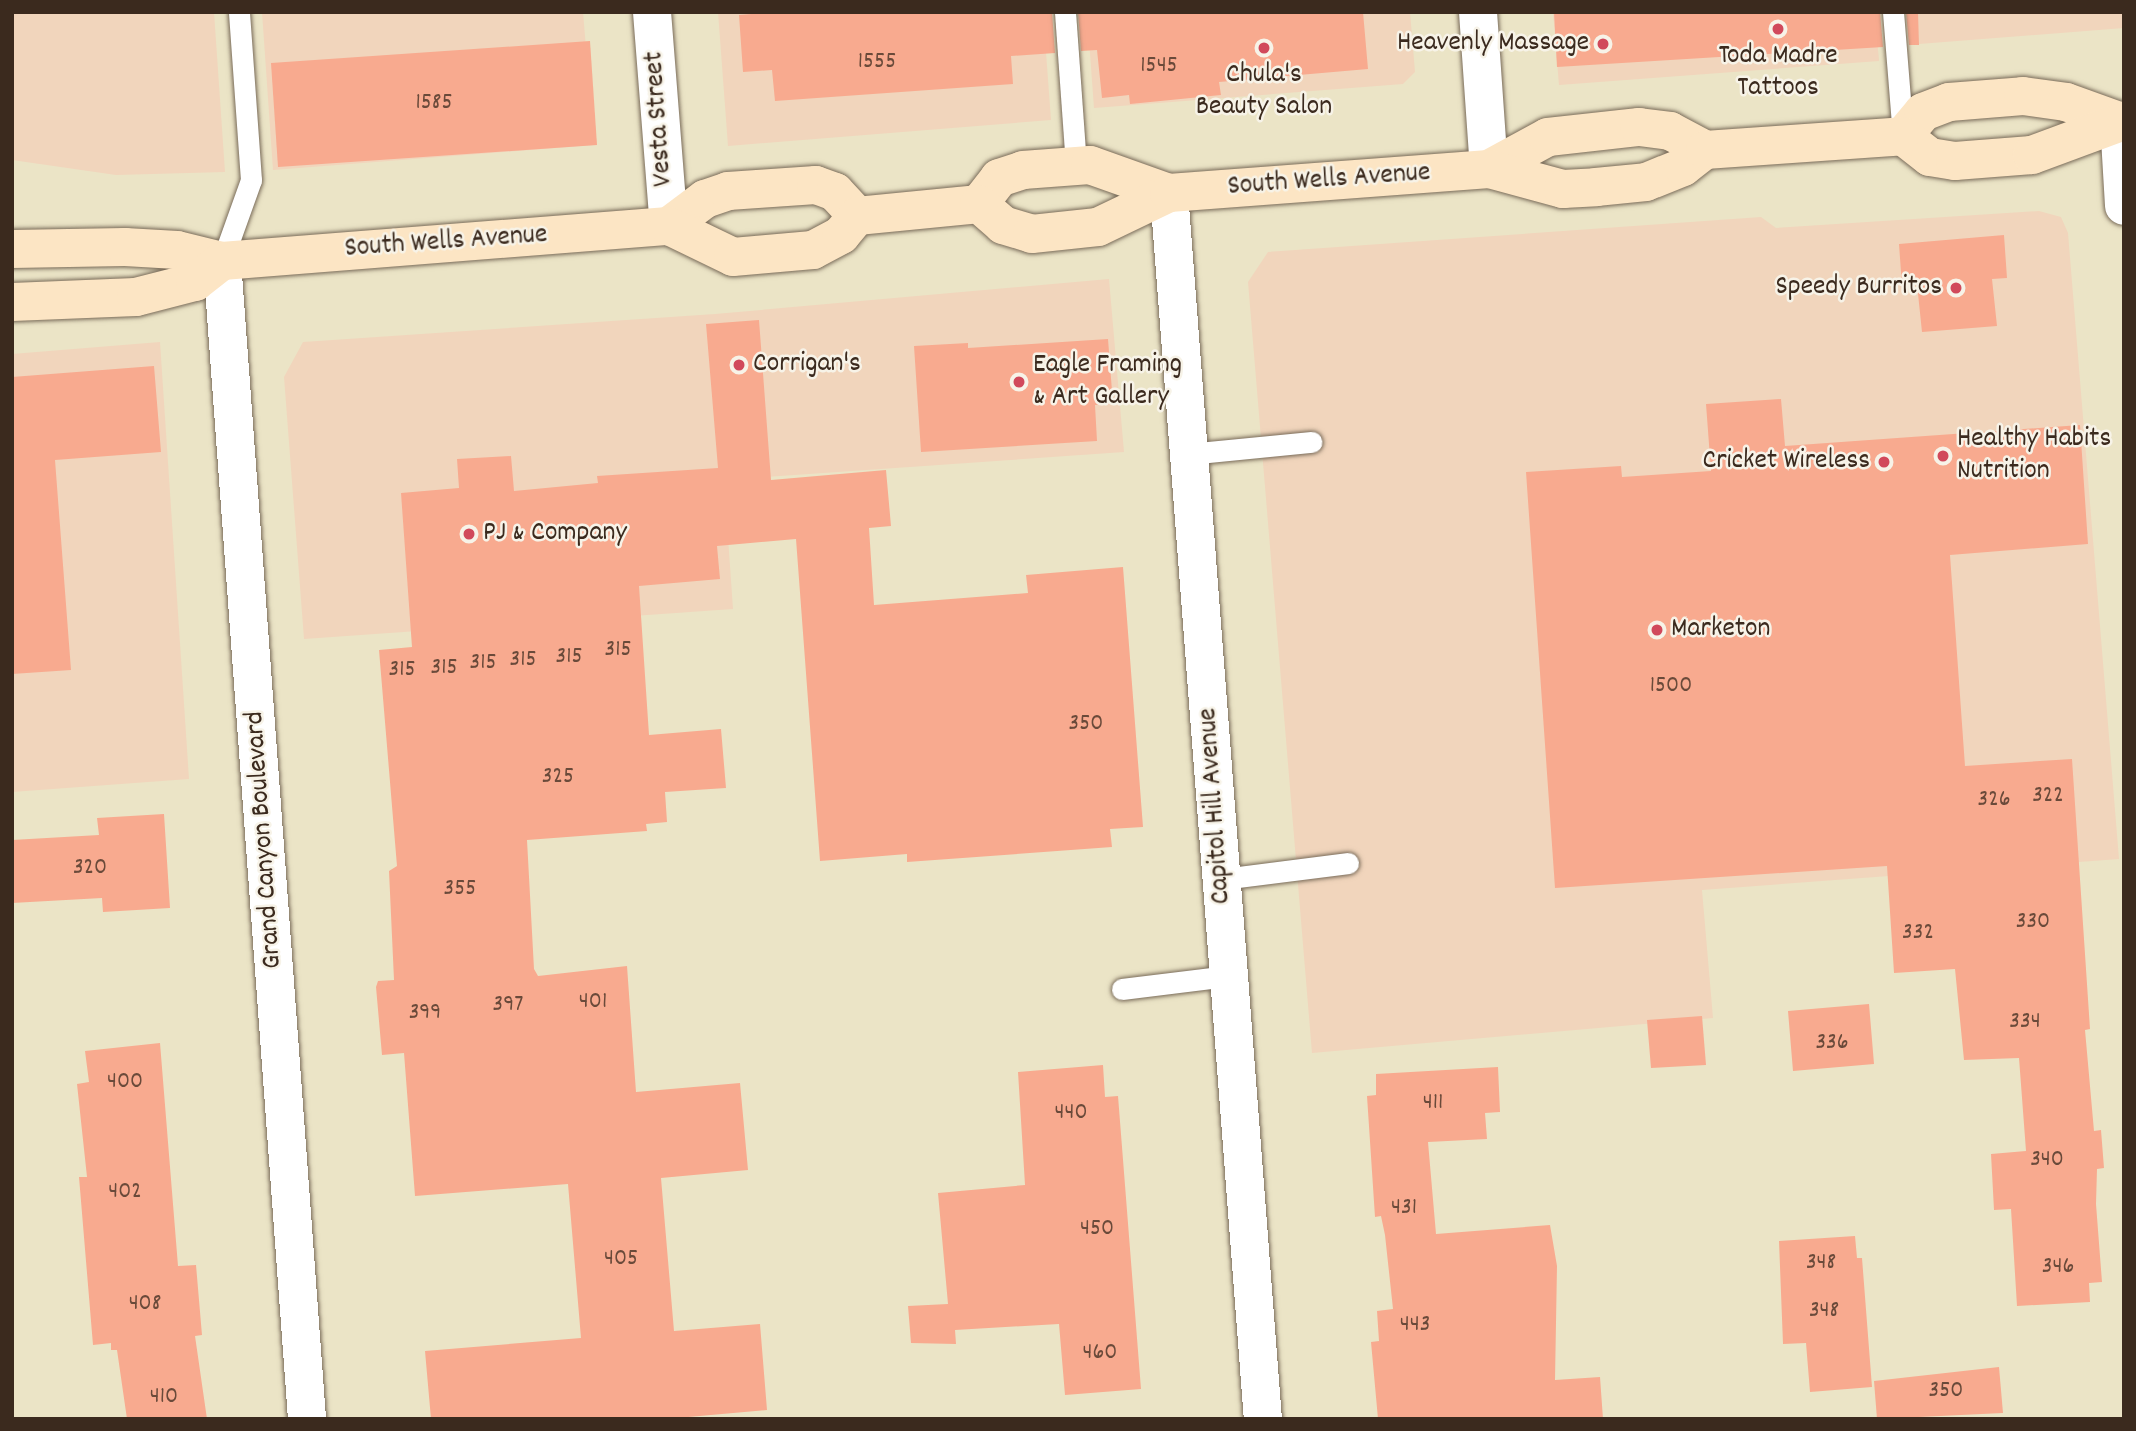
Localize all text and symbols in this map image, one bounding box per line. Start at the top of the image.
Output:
marker: Toda Madre Tattoos [1770,21,1786,37]
place label: Heavenly Massage [1397,27,1589,61]
marker: Heavenly Massage [1595,36,1611,52]
marker: Chula's Beauty Salon [1256,40,1272,56]
place label: Toda Madre Tattoos [1718,40,1838,106]
house number: 1555 [858,49,896,77]
street label: Vesta Street [639,50,681,188]
house number: 1545 [1140,53,1178,81]
place label: Chula's Beauty Salon [1196,59,1332,125]
house number: 1585 [415,90,453,118]
street label: South Wells Avenue [1227,157,1431,205]
street label: South Wells Avenue [344,219,548,267]
place label: Speedy Burritos [1775,271,1942,305]
marker: Speedy Burritos [1948,280,1964,296]
place label: Corrigan's [753,348,861,382]
place label: Eagle Framing & Art Gallery [1033,349,1182,415]
marker: Corrigan's [731,357,747,373]
marker: Eagle Framing & Art Gallery [1011,374,1027,390]
place label: Healthy Habits Nutrition [1957,423,2111,489]
place label: Cricket Wireless [1702,445,1870,479]
marker: Healthy Habits Nutrition [1935,448,1951,464]
marker: Cricket Wireless [1876,454,1892,470]
place label: PJ & Company [483,517,627,551]
marker: PJ & Company [461,526,477,542]
place label: Marketon [1671,613,1770,647]
marker: Marketon [1649,622,1665,638]
house number: 315 [604,637,632,665]
house number: 315 [555,644,583,672]
house number: 315 [509,647,537,675]
house number: 315 [469,650,497,678]
house number: 315 [430,655,458,683]
house number: 315 [388,657,416,685]
house number: 1500 [1650,673,1692,701]
street label: Capitol Hill Avenue [1192,707,1240,905]
street label: Grand Canyon Boulevard [239,710,291,970]
house number: 350 [1069,711,1103,739]
house number: 325 [542,764,574,792]
house number: 322 [2032,783,2064,811]
house number: 326 [1978,787,2010,815]
house number: 320 [73,855,107,883]
house number: 355 [444,876,476,904]
house number: 330 [2016,909,2050,937]
house number: 332 [1902,920,1934,948]
house number: 401 [579,989,607,1017]
house number: 397 [493,992,523,1020]
house number: 399 [409,1000,441,1028]
house number: 334 [2009,1009,2041,1037]
house number: 336 [1815,1030,1849,1058]
house number: 400 [107,1069,143,1097]
house number: 411 [1423,1090,1443,1118]
house number: 440 [1055,1100,1087,1128]
house number: 340 [2030,1147,2064,1175]
house number: 402 [108,1179,142,1207]
house number: 431 [1391,1195,1417,1223]
house number: 450 [1080,1216,1114,1244]
house number: 405 [604,1246,638,1274]
house number: 348 [1806,1250,1836,1278]
house number: 346 [2042,1254,2074,1282]
house number: 408 [129,1291,161,1319]
house number: 348 [1809,1298,1839,1326]
house number: 443 [1400,1312,1430,1340]
house number: 460 [1083,1340,1117,1368]
house number: 350 [1929,1378,1963,1406]
house number: 410 [150,1384,178,1412]

